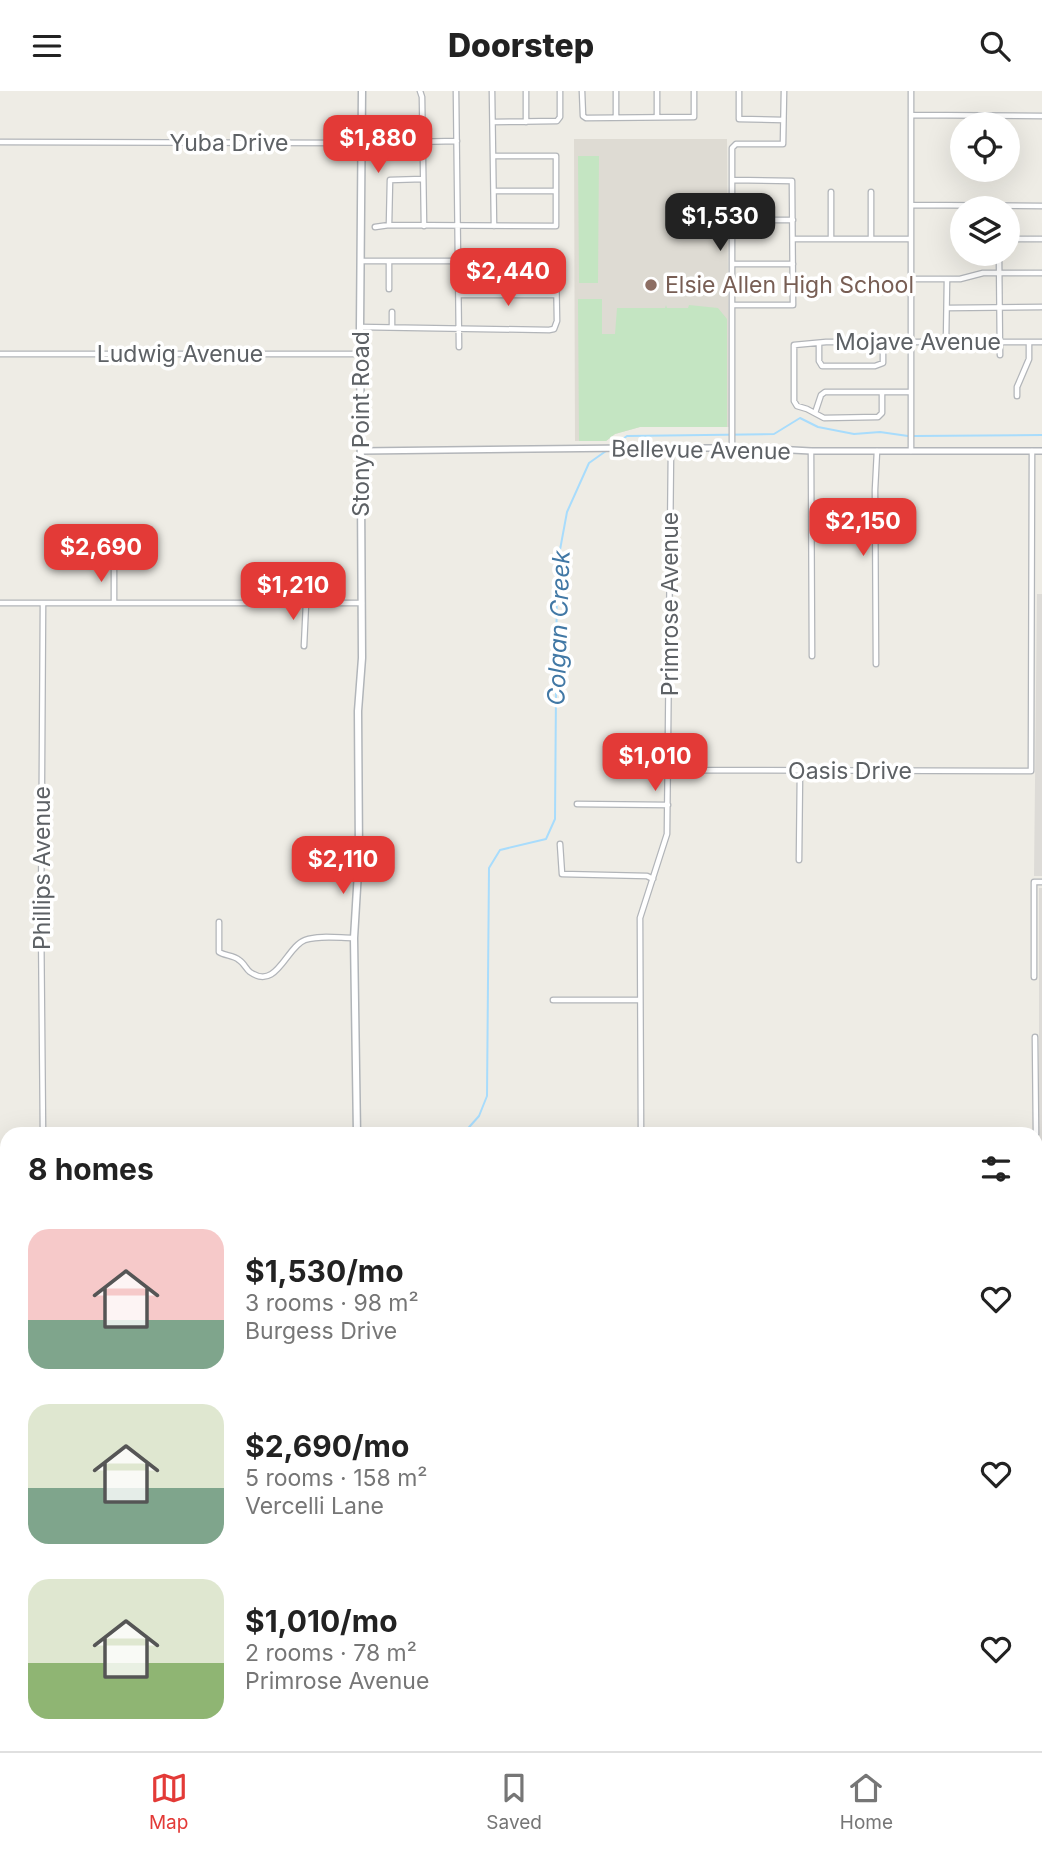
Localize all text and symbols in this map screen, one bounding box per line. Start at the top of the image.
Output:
text: Doorstep [448,26,594,65]
icon: menu [28,27,66,65]
icon: search [976,27,1014,65]
map controls [950,112,1020,266]
button: locate [950,112,1020,182]
pin: $1,880 [321,115,435,175]
text: $1,880 [339,124,417,152]
street label: Yuba Drive [169,129,289,157]
pin: $1,530 [663,193,777,253]
button: layers [950,196,1020,266]
text: $1,530 [681,202,759,230]
pin: $2,440 [451,249,565,308]
text: $2,440 [466,257,550,285]
place label: Elsie Allen High School [665,271,914,299]
marker: Elsie Allen High School [643,277,659,293]
street label: Mojave Avenue [835,328,1001,356]
street label: Stony Point Road [347,331,375,517]
street label: Ludwig Avenue [97,340,263,368]
street label: Bellevue Avenue [611,434,791,466]
pin: $2,150 [806,498,920,558]
text: $2,150 [825,507,901,535]
street label: Primrose Avenue [656,512,684,696]
pin: $2,690 [44,525,158,584]
text: $2,690 [60,533,142,561]
water label: Colgan Creek [541,549,576,706]
pin: $1,210 [236,563,350,622]
text: $1,210 [257,571,329,599]
pin: $1,010 [598,733,712,793]
text: $1,010 [619,742,691,770]
street label: Oasis Drive [788,757,912,785]
street label: Phillips Avenue [28,786,56,950]
pin: $2,110 [286,837,400,896]
text: $2,110 [308,845,378,873]
icon: filters [977,1150,1015,1188]
text: 8 homes [28,1151,154,1187]
text: $1,530/mo [245,1253,404,1289]
icon: home [84,1257,168,1341]
icon: heart [977,1280,1015,1318]
text: 3 rooms · 98 m² [245,1289,419,1317]
text: Burgess Drive [245,1317,397,1345]
text: $2,690/mo [245,1428,409,1464]
icon: home [84,1432,168,1516]
icon: heart [977,1455,1015,1493]
text: 5 rooms · 158 m² [245,1464,428,1492]
text: Vercelli Lane [245,1492,384,1520]
text: $1,010/mo [245,1603,398,1639]
icon: home [84,1607,168,1691]
icon: heart [977,1630,1015,1668]
text: 2 rooms · 78 m² [245,1639,417,1667]
text: Primrose Avenue [245,1667,429,1695]
tab: Map [149,1769,188,1834]
tab: Saved [486,1769,542,1834]
tab: Home [840,1769,893,1834]

